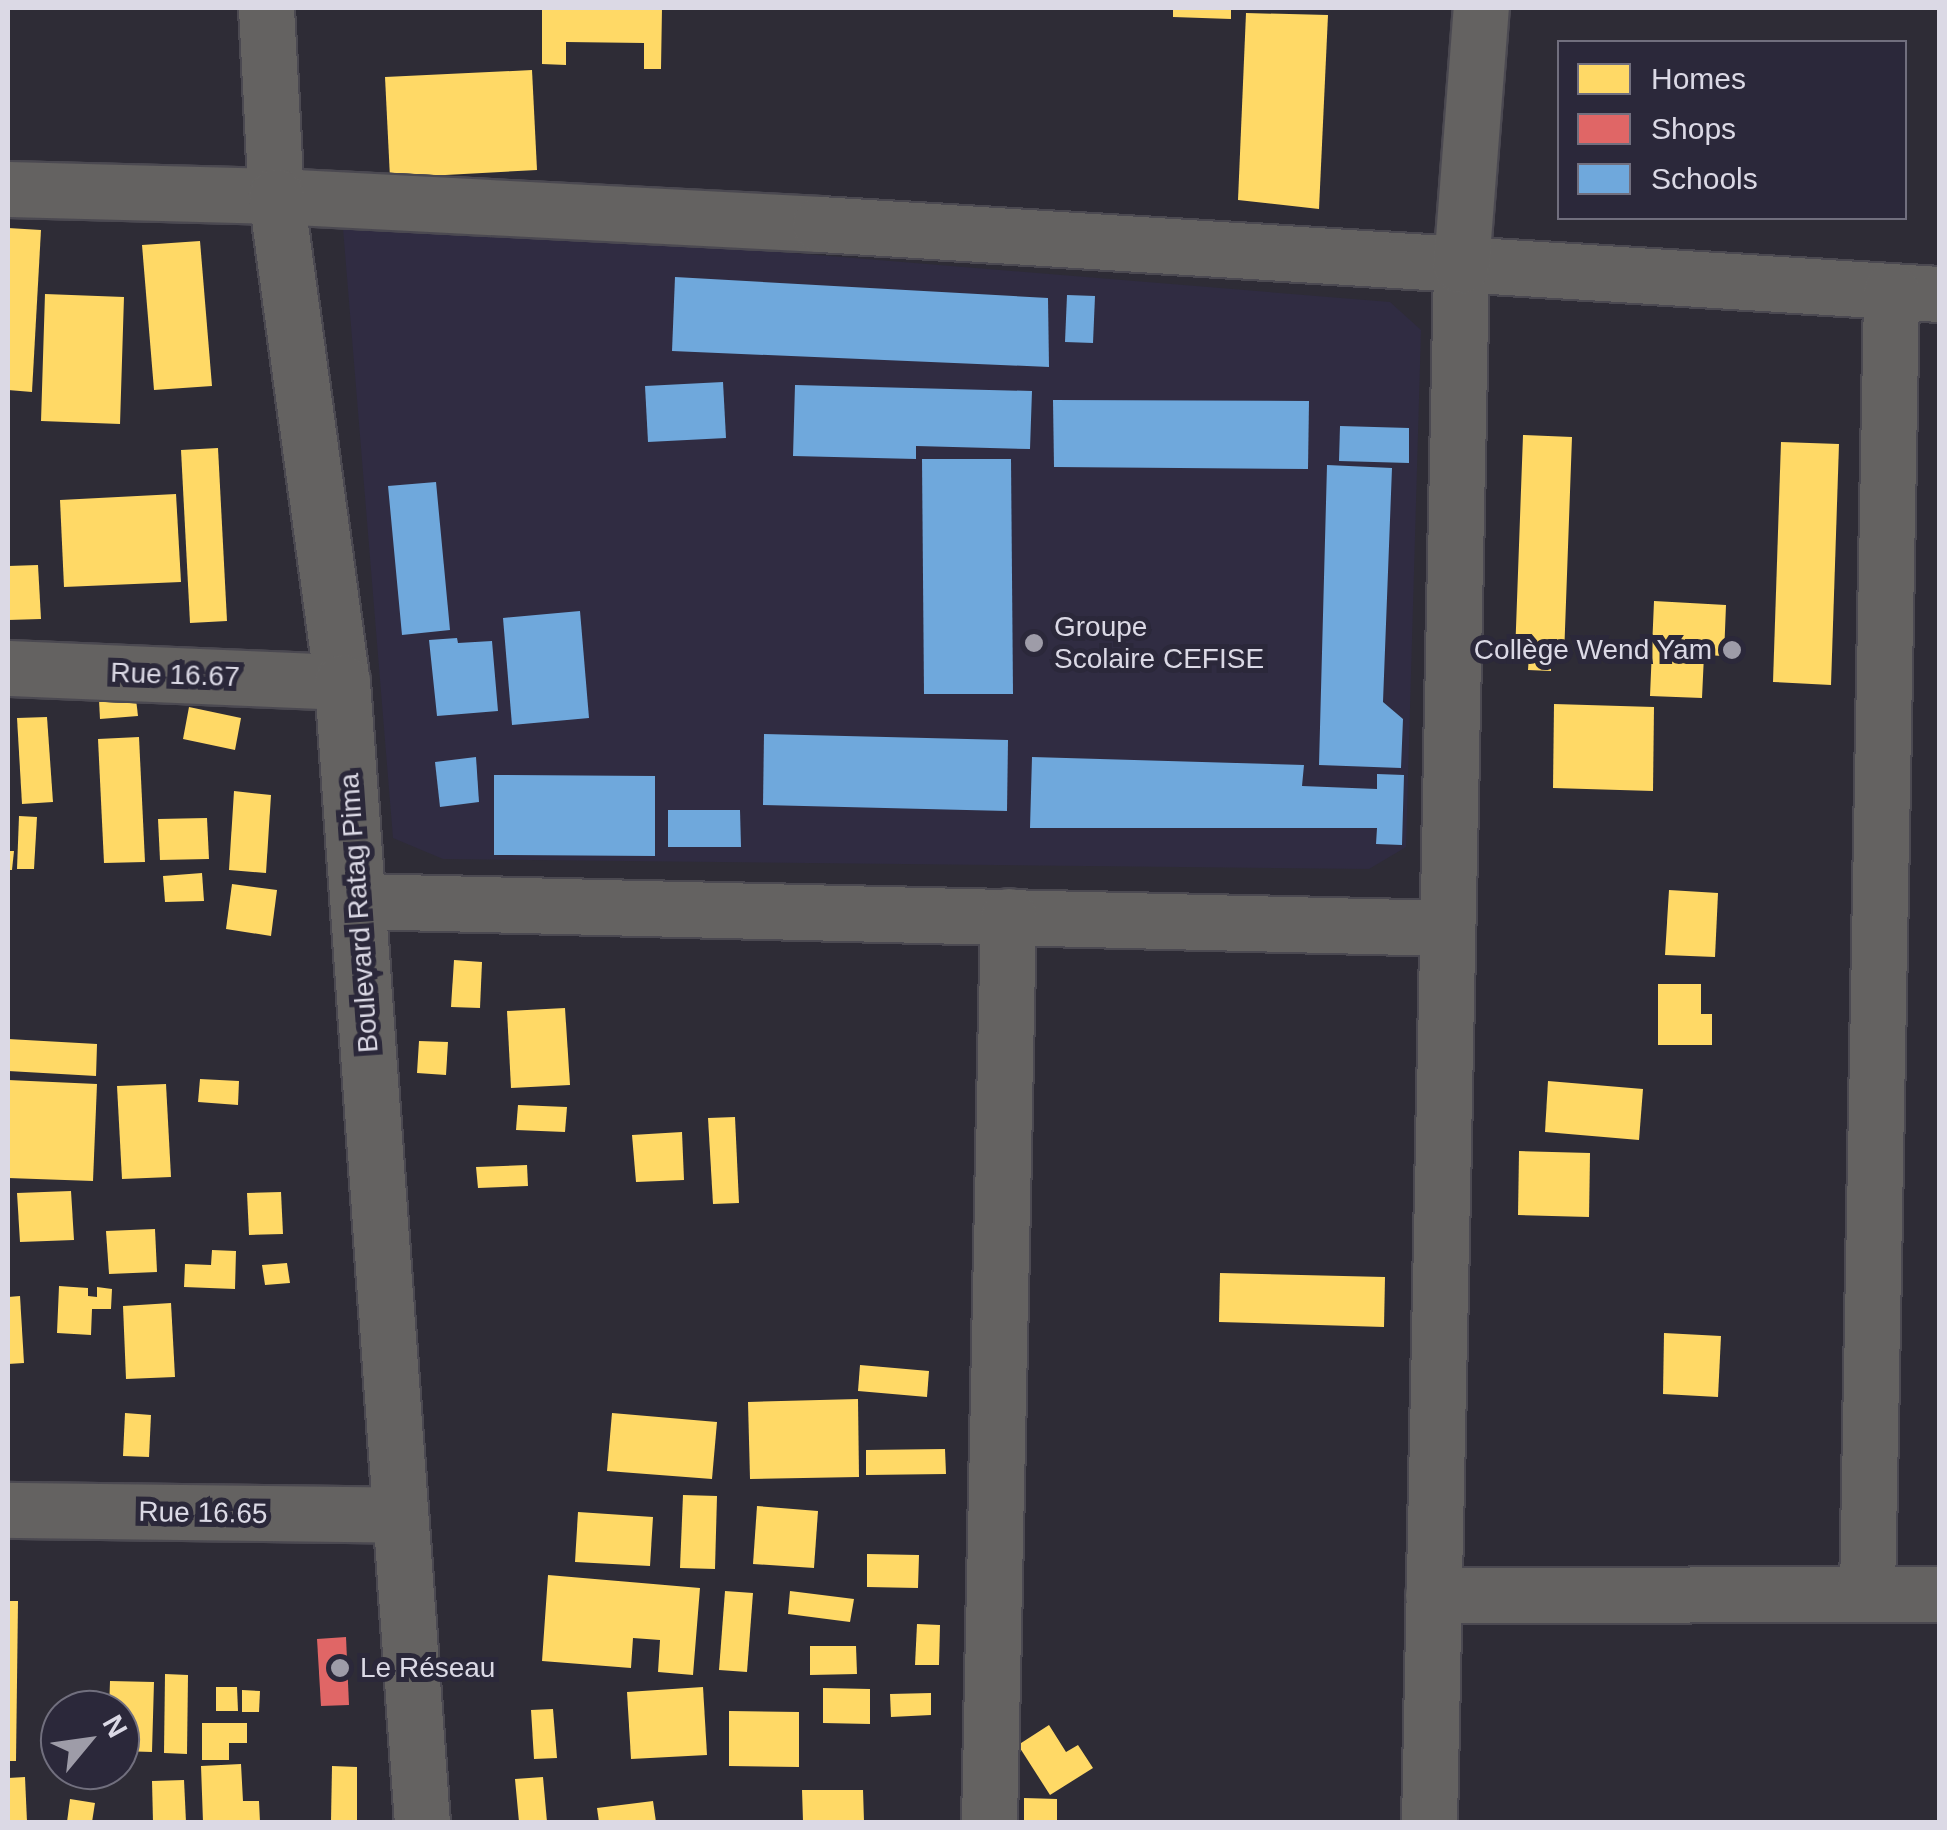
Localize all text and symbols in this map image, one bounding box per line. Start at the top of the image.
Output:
legend [1557,40,1907,220]
text: Homes [1651,62,1746,95]
text: Shops [1651,112,1736,145]
text: Schools [1651,162,1758,195]
place label: Groupe Scolaire CEFISE [1054,610,1264,676]
marker: Groupe Scolaire CEFISE [1023,632,1045,654]
place label: Collège Wend Yam [1473,633,1712,667]
marker: Collège Wend Yam [1721,639,1743,661]
street label: Rue 16.67 [110,656,240,694]
street label: Boulevard Ratag Pima [332,772,386,1054]
street label: Rue 16.65 [138,1495,268,1531]
place label: Le Réseau [360,1651,495,1685]
marker: Le Réseau [329,1657,351,1679]
north arrow [40,1690,140,1790]
text: N [96,1710,133,1743]

